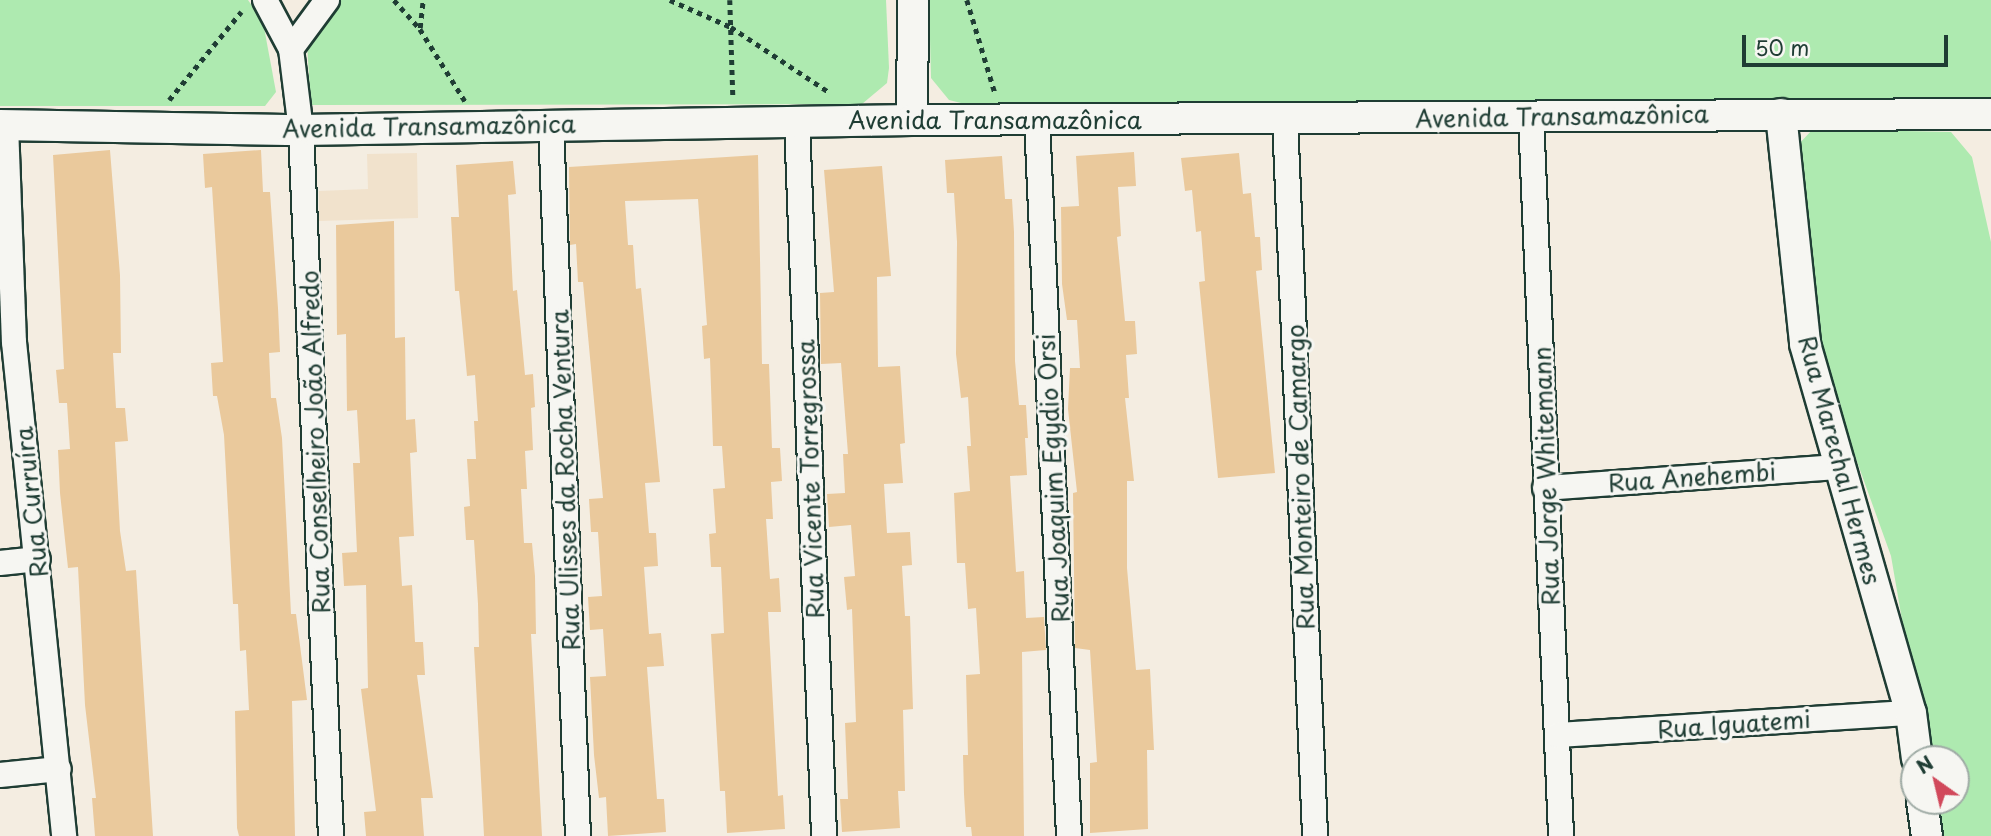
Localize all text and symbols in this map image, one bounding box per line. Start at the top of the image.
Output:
scale bar [1746,21,1952,65]
text: 50 m [1755,31,1809,63]
street label: Avenida Transamazônica [1416,99,1708,133]
street label: Avenida Transamazônica [849,106,1141,134]
street label: Avenida Transamazônica [283,109,575,143]
street label: Rua Conselheiro João Alfredo [295,270,335,614]
street label: Rua Ulisses da Rocha Ventura [545,308,585,652]
street label: Rua Monteiro de Camargo [1280,323,1320,631]
street label: Rua Marechal Hermes [1793,331,1887,589]
street label: Rua Joaquim Egydio Orsi [1031,332,1075,624]
street label: Rua Vicente Torregrossa [791,337,829,621]
street label: Rua Jorge Whitemann [1527,347,1565,605]
street label: Rua Curruíra [9,424,53,580]
street label: Rua Anehembi [1607,457,1777,497]
street label: Rua Iguatemi [1656,704,1812,744]
north arrow [1900,745,1970,815]
text: N [1910,748,1938,780]

